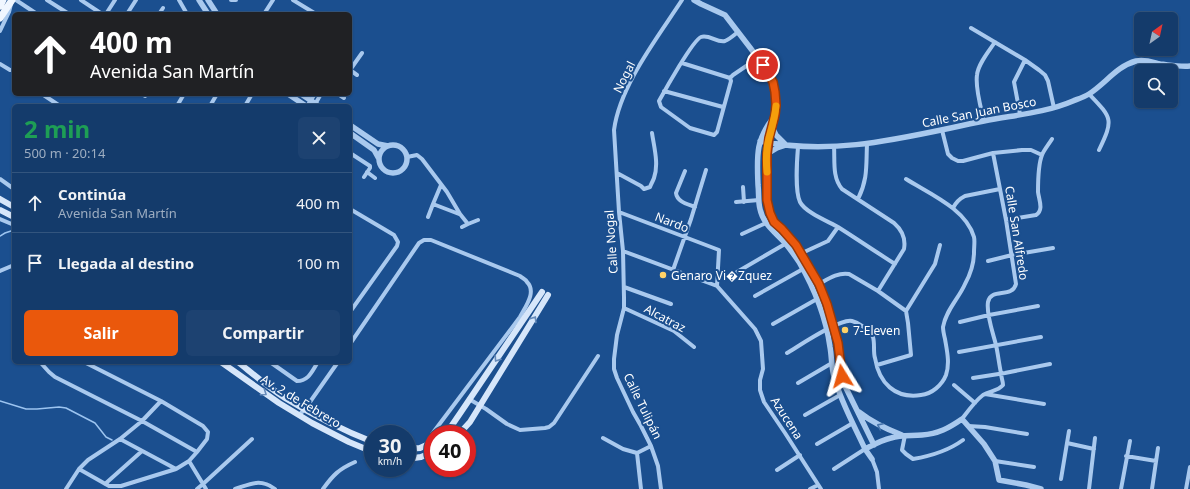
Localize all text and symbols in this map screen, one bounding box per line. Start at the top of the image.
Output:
north arrow [1134,12,1178,56]
map controls [1134,12,1178,108]
text: 400 m [90,23,173,61]
icon: ahead [24,28,76,80]
pin [746,48,780,82]
icon: arrive [752,54,774,76]
street label: Nogal [609,58,639,96]
text: Avenida San Martín [90,59,254,83]
button: search [1134,64,1178,108]
street label: Calle San Juan Bosco [920,93,1038,131]
text: 2 min [24,112,90,145]
button: close [298,117,340,159]
text: 500 m · 20:14 [24,144,105,162]
text: Continúa [58,184,126,204]
street label: Calle San Alfredo [1001,185,1033,281]
icon: ahead [24,192,46,214]
text: 400 m [296,193,340,213]
text: Avenida San Martín [58,204,177,222]
street label: Nardo [653,208,691,236]
street label: Calle Nogal [600,209,622,275]
icon: arrive [24,252,46,274]
text: Llegada al destino [58,253,194,273]
text: 100 m [296,253,340,273]
place label: Genaro Vi�Zquez [671,267,772,284]
marker: Genaro Vi�Zquez [658,270,668,280]
street label: Alcatraz [641,300,689,336]
button: Salir [24,310,178,356]
button: Compartir [186,310,340,356]
one-way arrow [529,316,536,323]
place label: 7-Eleven [853,322,900,339]
marker: 7-Eleven [840,325,850,335]
one-way arrow [495,354,502,361]
position arrow [821,355,863,397]
street label: Av. 2 de Febrero [258,370,344,432]
street label: Calle Tulipán [620,370,666,442]
one-way arrow [260,388,267,396]
street label: Azucena [767,393,807,443]
one-way arrow [877,423,884,431]
speed limit sign: 40 [424,425,476,477]
text: 30 [379,432,401,459]
text: km/h [378,454,402,468]

